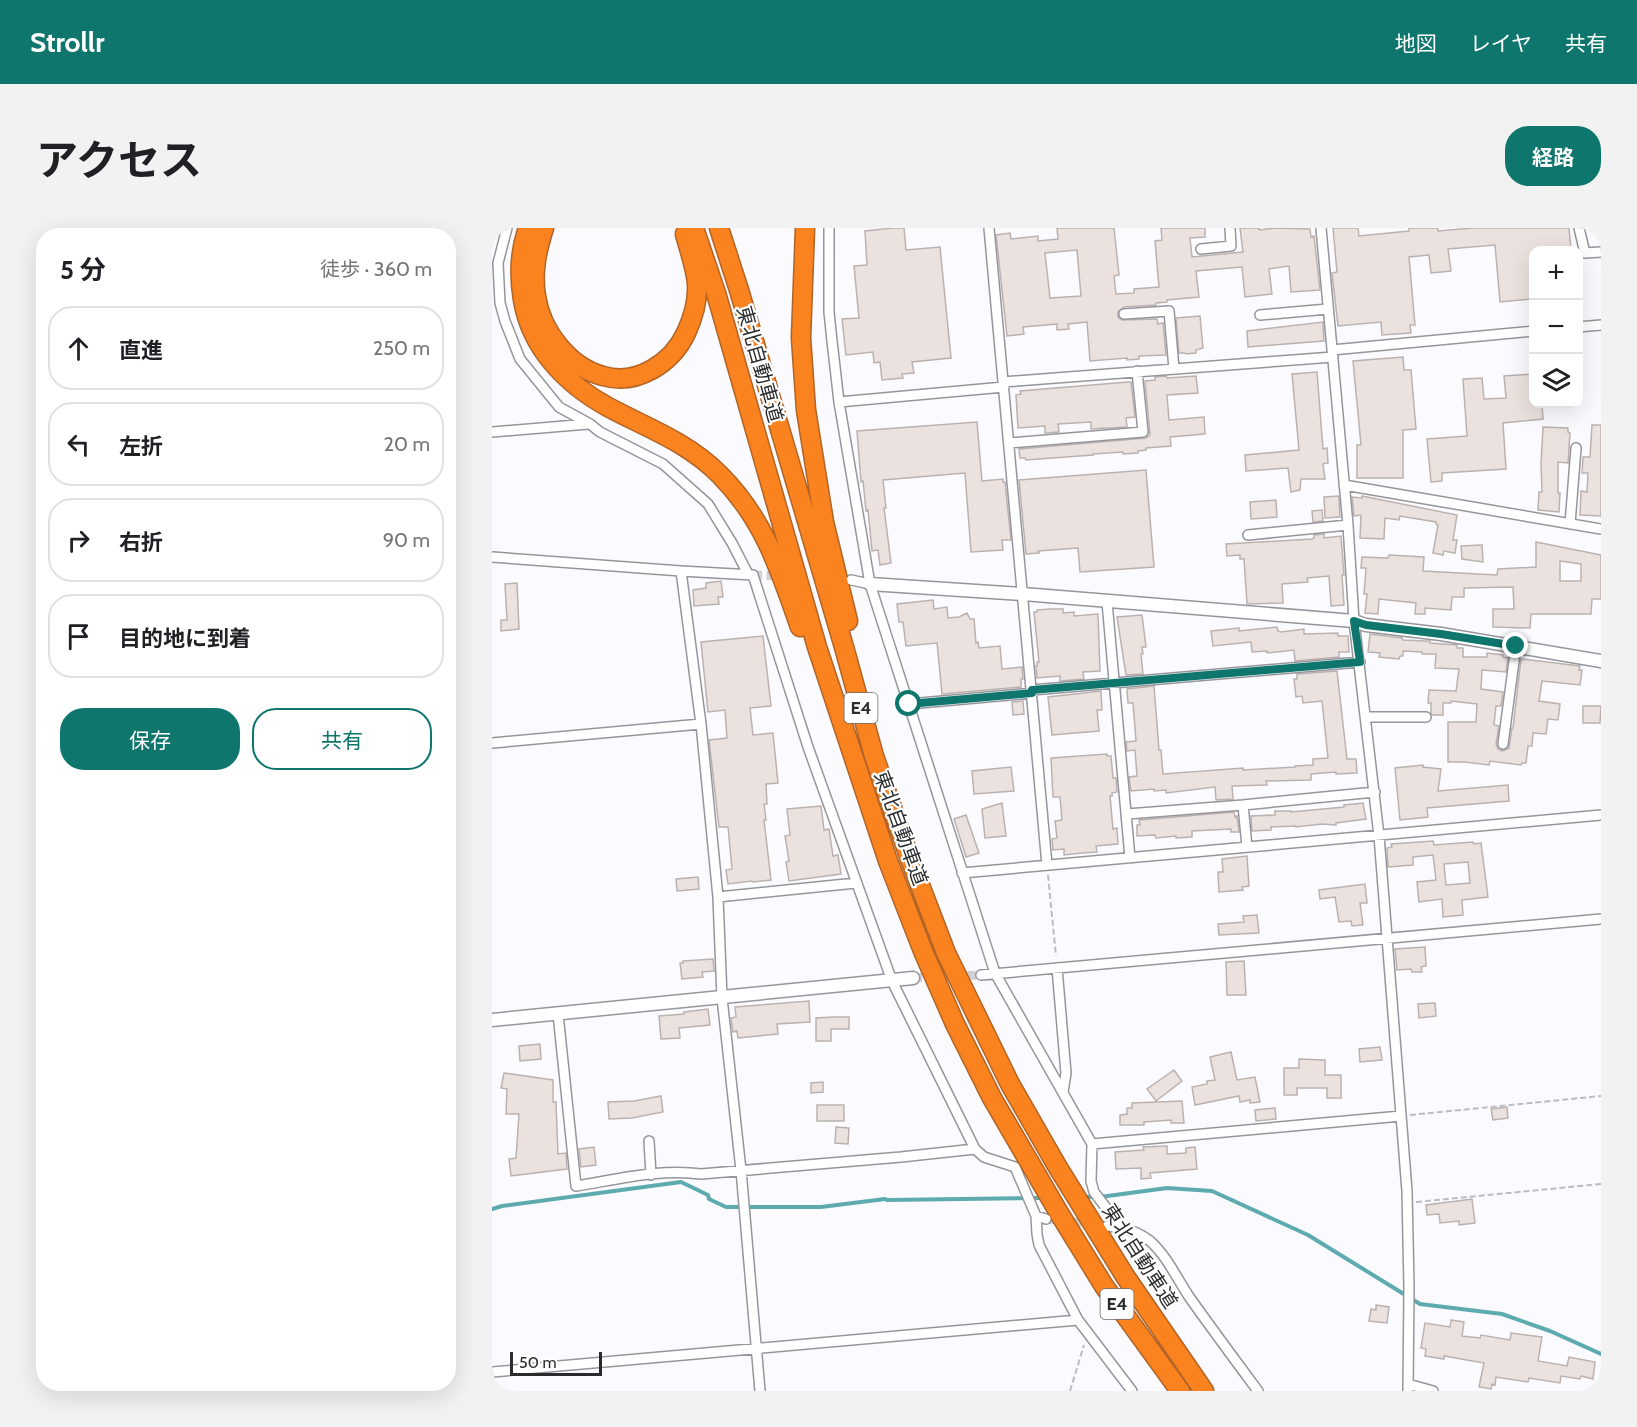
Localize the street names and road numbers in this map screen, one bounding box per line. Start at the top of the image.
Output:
street label: 東北自動車道 [732,303,788,425]
road number: E4 [844,693,878,723]
street label: 東北自動車道 [869,768,933,888]
street label: 東北自動車道 [1097,1199,1183,1313]
road number: E4 [1100,1289,1134,1319]

